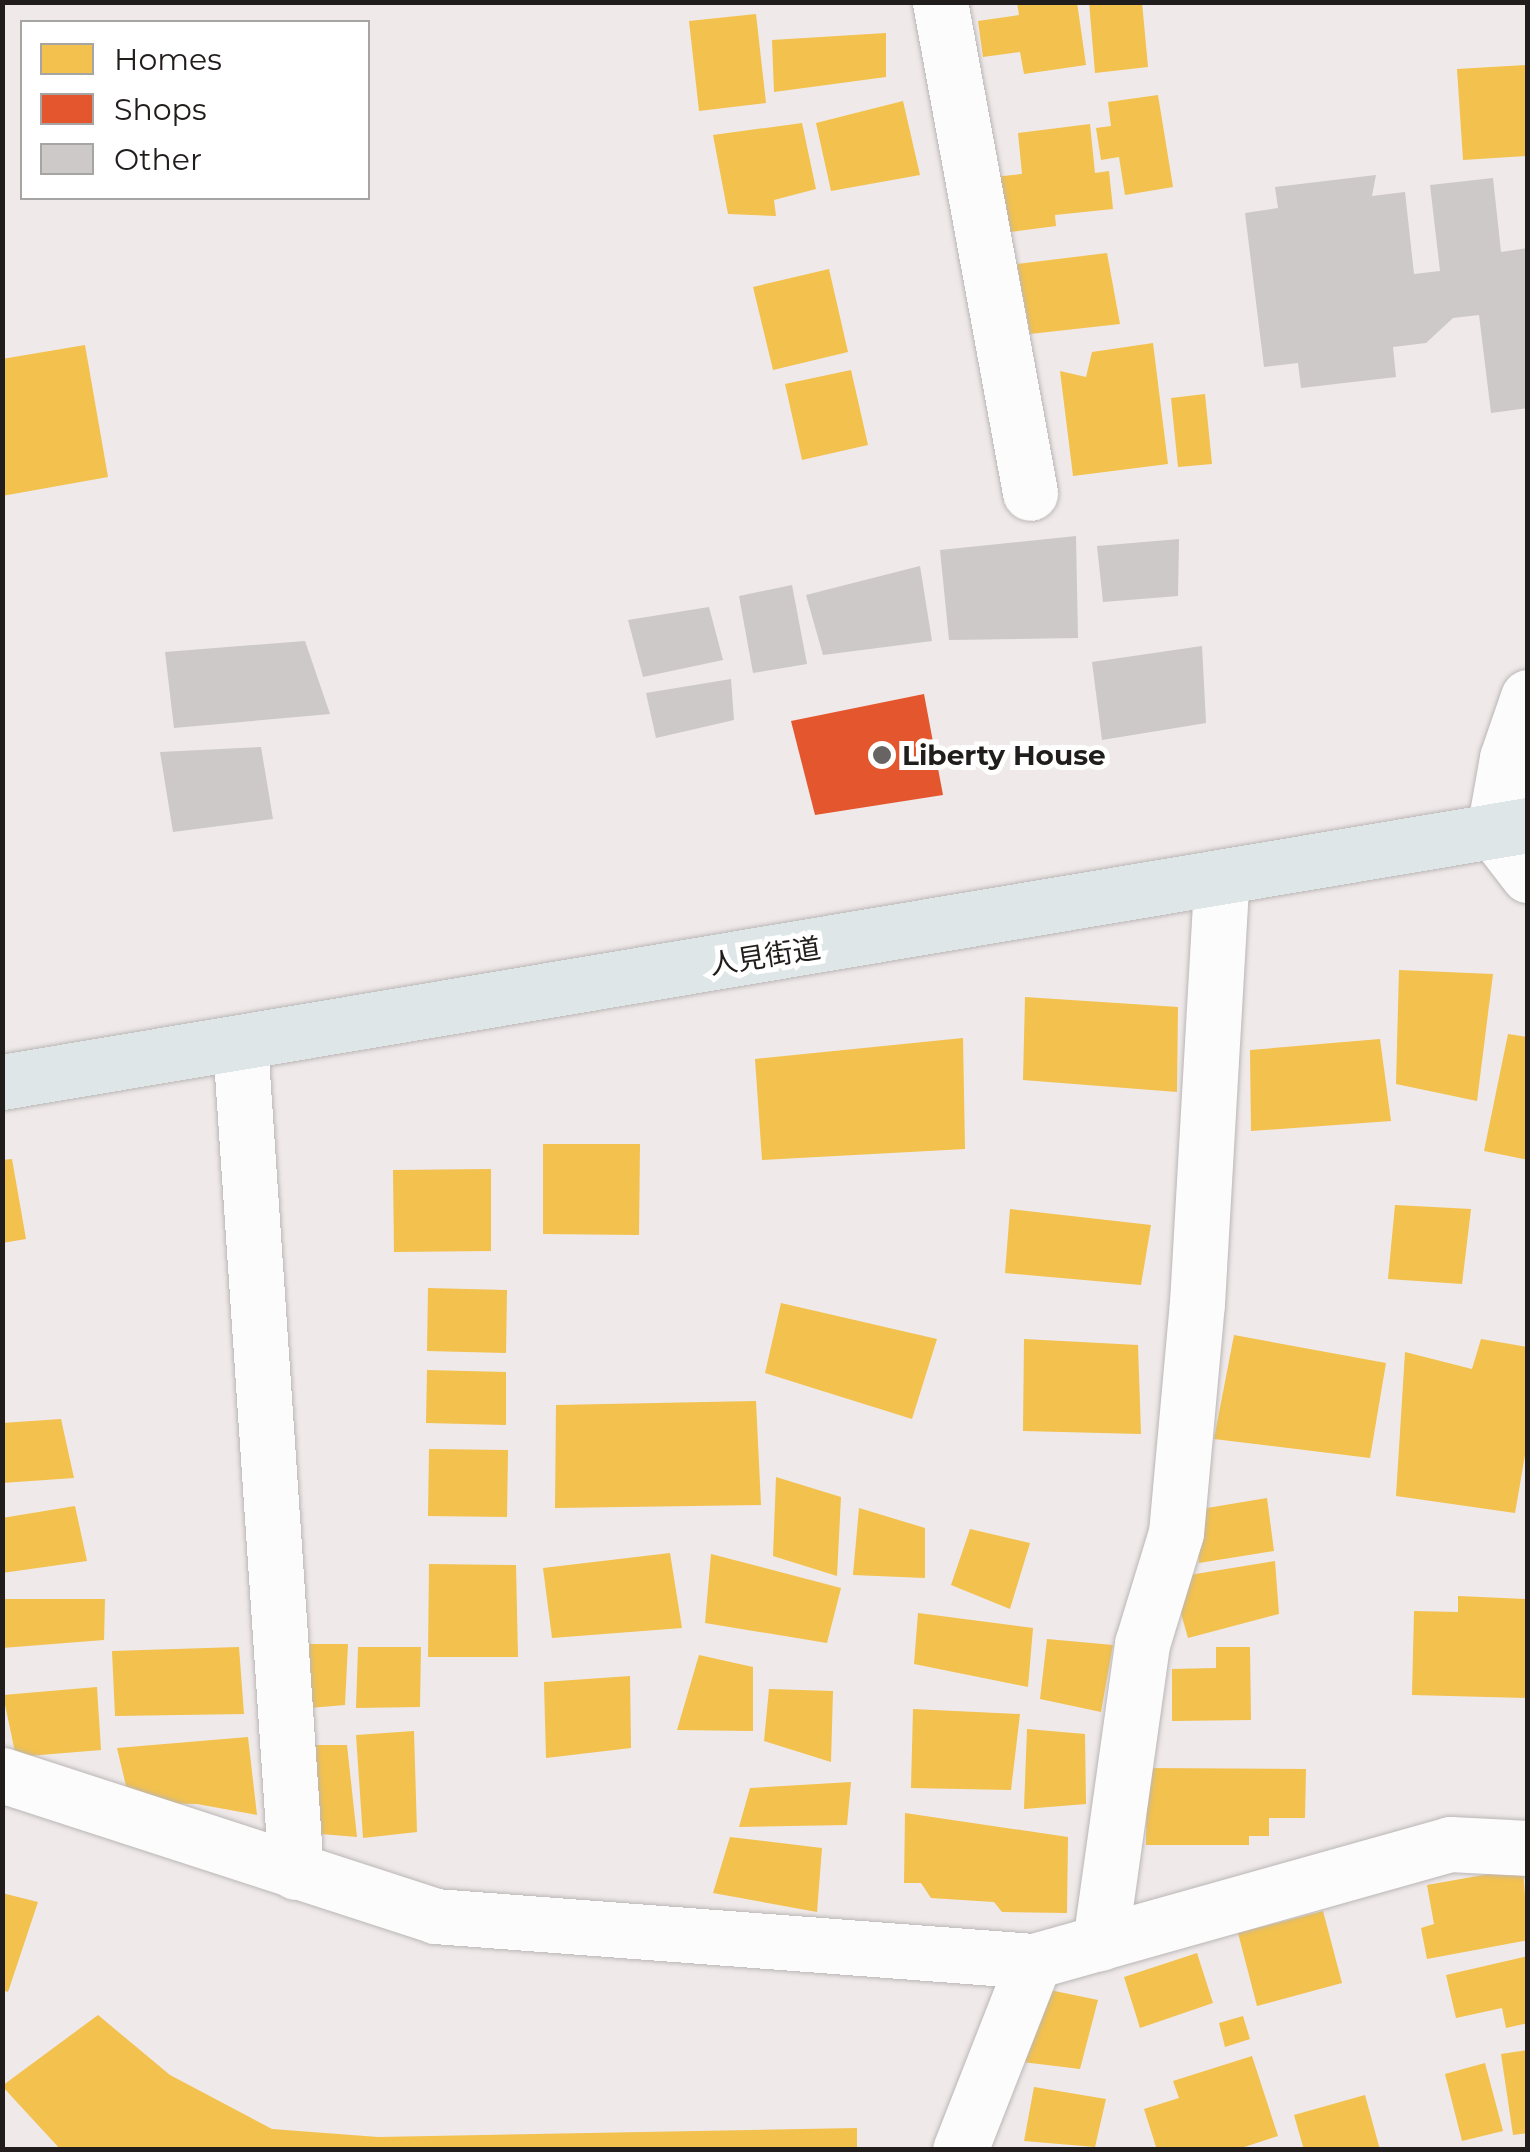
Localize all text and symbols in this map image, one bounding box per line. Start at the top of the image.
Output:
legend [20,20,370,200]
text: Homes [114,41,222,78]
text: Shops [114,91,207,128]
text: Other [114,141,202,178]
place label: Liberty House [902,738,1106,772]
marker: Liberty House [871,744,893,766]
street label: 人見街道 [707,931,823,981]

